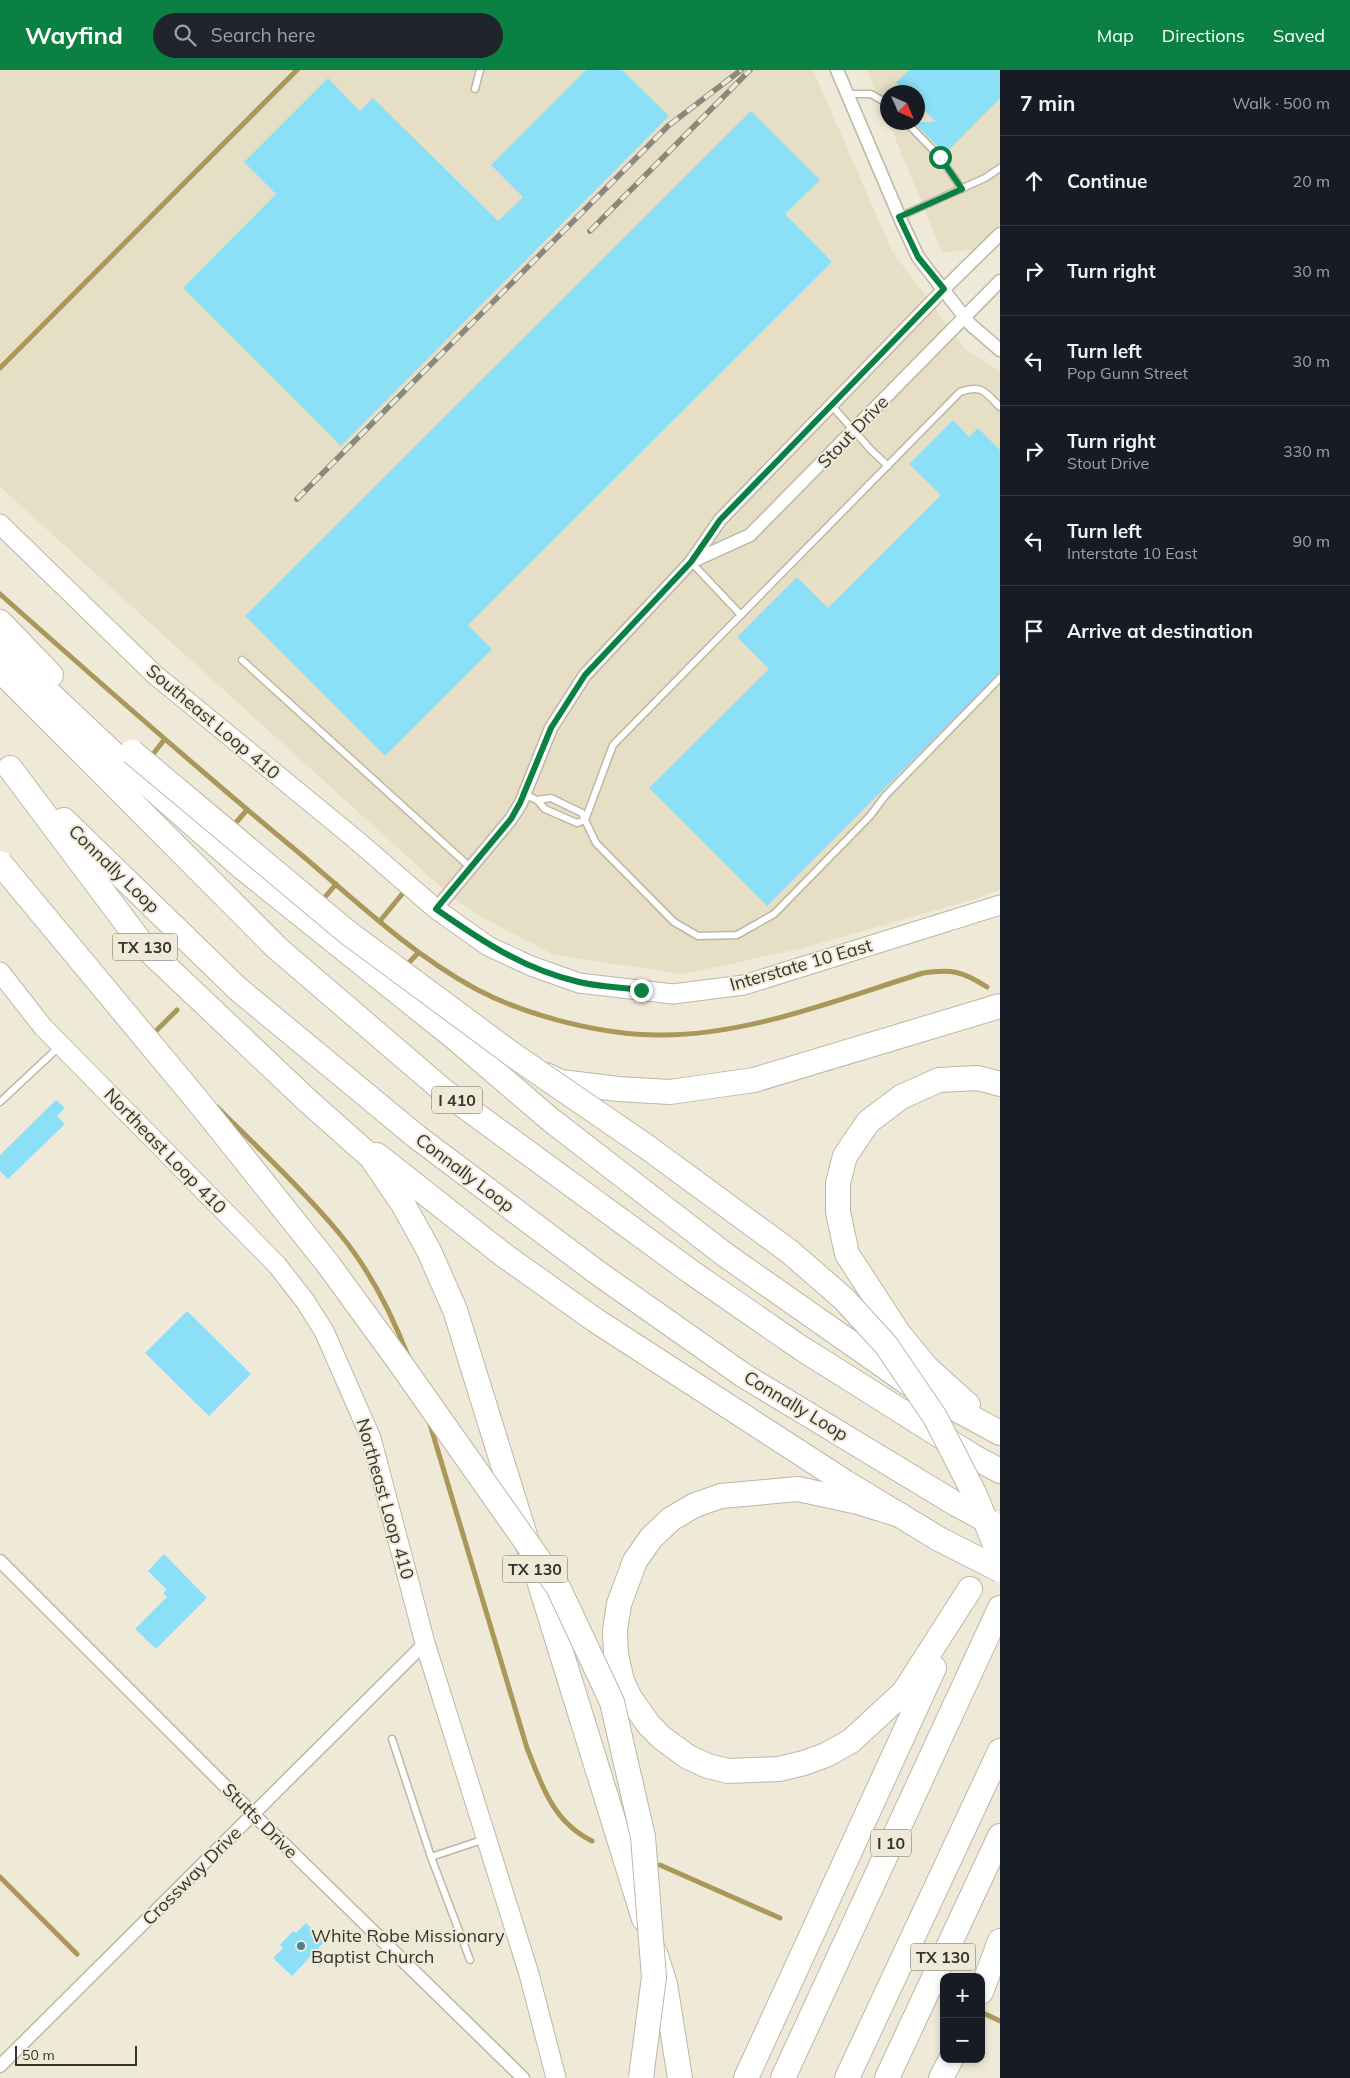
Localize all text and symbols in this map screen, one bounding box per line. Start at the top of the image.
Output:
search box [153,13,503,58]
text: Wayfind [25,20,123,50]
icon: search [171,21,199,49]
text: Search here [211,23,315,47]
text: Map [1097,24,1134,47]
text: Directions [1162,24,1245,47]
text: Saved [1273,24,1325,47]
north arrow [880,85,925,130]
text: 7 min [1020,90,1075,116]
text: Walk · 500 m [1232,93,1330,113]
route start [929,146,952,169]
icon: ahead [1020,167,1048,195]
text: Continue [1067,169,1147,193]
text: 20 m [1293,171,1330,191]
icon: right [1020,257,1048,285]
text: Turn right [1067,259,1156,283]
text: 30 m [1293,261,1330,281]
text: Turn left [1067,339,1142,363]
icon: left [1020,347,1048,375]
text: 30 m [1293,351,1330,371]
text: Pop Gunn Street [1067,363,1188,383]
street label: Stout Drive [812,390,893,473]
text: Turn right [1067,429,1156,453]
icon: right [1020,437,1048,465]
text: 330 m [1283,441,1330,461]
text: Stout Drive [1067,453,1149,473]
text: Turn left [1067,519,1142,543]
icon: left [1020,527,1048,555]
text: 90 m [1293,531,1330,551]
text: Interstate 10 East [1067,543,1198,563]
icon: arrive [1020,617,1048,645]
text: Arrive at destination [1067,619,1253,643]
street label: Southeast Loop 410 [142,659,285,784]
street label: Connally Loop [64,819,165,918]
street label: Interstate 10 East [727,933,875,996]
road number: TX 130 [112,934,178,960]
route end [630,979,653,1002]
street label: Northeast Loop 410 [99,1083,231,1218]
road number: I 410 [432,1086,482,1114]
street label: Connally Loop [411,1128,519,1217]
street label: Connally Loop [740,1365,853,1446]
street label: Northeast Loop 410 [352,1416,419,1582]
road number: TX 130 [502,1556,568,1582]
street label: Stutts Drive [218,1778,303,1863]
street label: Crossway Drive [137,1821,246,1930]
road number: I 10 [871,1830,911,1856]
place label: White Robe Missionary Baptist Church [311,1924,505,1968]
marker: White Robe Missionary Baptist Church [295,1940,307,1952]
road number: TX 130 [910,1944,976,1970]
map controls [940,1973,985,2063]
button: + [940,1973,985,2018]
button: − [940,2018,985,2063]
scale bar [15,2043,138,2066]
text: 50 m [22,2046,55,2064]

